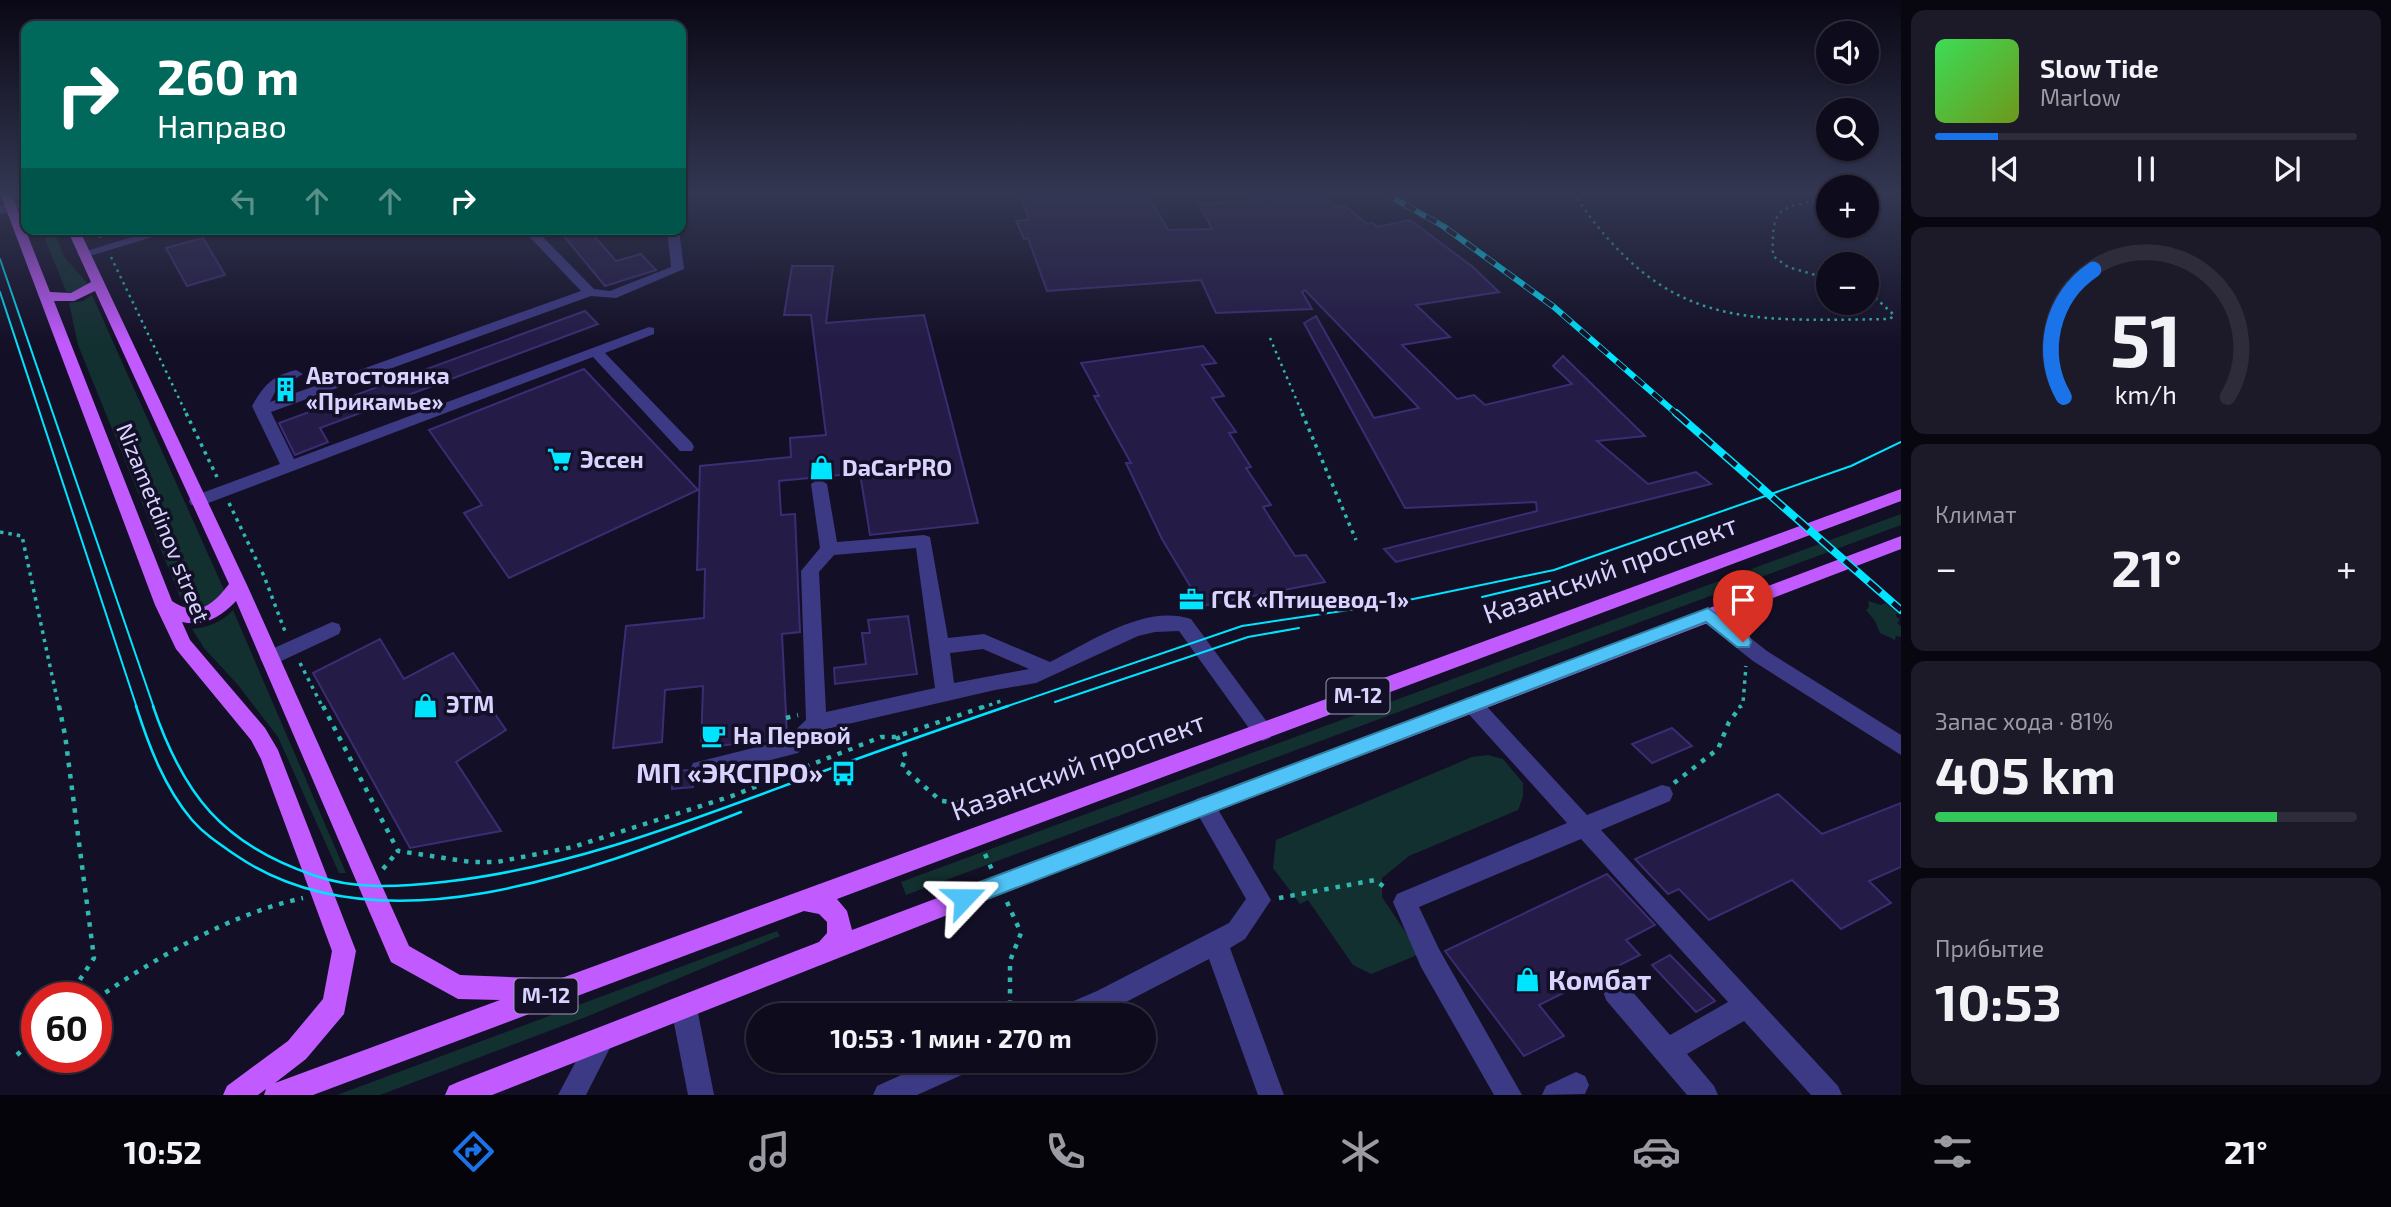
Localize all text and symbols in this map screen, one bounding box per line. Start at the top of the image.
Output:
map controls [1816,21,1879,315]
button: sound [1816,21,1879,84]
text: 260 m [157,46,299,105]
icon: right [42,49,133,140]
text: Slow Tide [2040,52,2159,83]
text: Marlow [2040,83,2121,111]
button: search [1816,98,1879,161]
text: Направо [157,106,287,144]
icon: previous [1986,150,2024,188]
icon: pause [2127,150,2165,188]
icon: next [2268,150,2306,188]
button: + [1816,175,1879,238]
icon: left [225,182,263,220]
icon: ahead [298,182,336,220]
icon: ahead [371,182,409,220]
icon: right [444,182,482,220]
button: − [1816,252,1879,315]
text: 51 [2110,294,2182,382]
place label: Автостоянка «Прикамье» [306,361,450,415]
building icon: Автостоянка «Прикамье» [272,375,300,403]
text: km/h [2115,378,2177,408]
street label: Nizametdinov street [111,419,217,627]
place label: Эссен [580,445,644,473]
supermarket icon: Эссен [546,446,574,474]
place label: DaCarPRO [842,453,952,481]
shop icon: DaCarPRO [808,454,836,482]
text: Климат [1935,500,2016,528]
street label: Казанский проспект [1478,506,1741,630]
text: 21° [2111,535,2182,597]
text: − [1935,544,1957,590]
text: + [2336,544,2357,590]
pin [1713,570,1773,642]
icon: arrive [1724,581,1762,619]
place label: ГСК «Птицевод-1» [1211,585,1409,613]
office icon: ГСК «Птицевод-1» [1177,586,1205,614]
road number: М-12 [1326,678,1390,714]
place label: ЭТМ [446,690,494,718]
shop icon: ЭТМ [412,691,440,719]
street label: Казанский проспект [946,703,1209,827]
text: Запас хода · 81% [1935,707,2113,735]
place label: На Первой [733,721,851,749]
cafe icon: На Первой [699,722,727,750]
text: 405 km [1935,742,2116,804]
place label: МП «ЭКСПРО» [636,755,823,789]
bus stop icon: МП «ЭКСПРО» [829,759,857,787]
position arrow [927,861,1001,935]
text: Прибытие [1935,934,2044,962]
place label: Комбат [1548,962,1651,996]
shop icon: Комбат [1514,966,1542,994]
text: 10:53 [1935,969,2062,1031]
road number: М-12 [514,978,578,1014]
speed limit sign: 60 [21,982,112,1073]
text: 10:53 · 1 мин · 270 m [830,1022,1072,1053]
icon: directions [449,1127,498,1176]
icon: music [745,1127,794,1176]
icon: phone [1041,1127,1090,1176]
icon: climate [1336,1127,1385,1176]
icon: car [1632,1127,1681,1176]
icon: filters [1928,1127,1977,1176]
text: 10:52 [123,1132,202,1170]
text: 21° [2224,1132,2268,1170]

